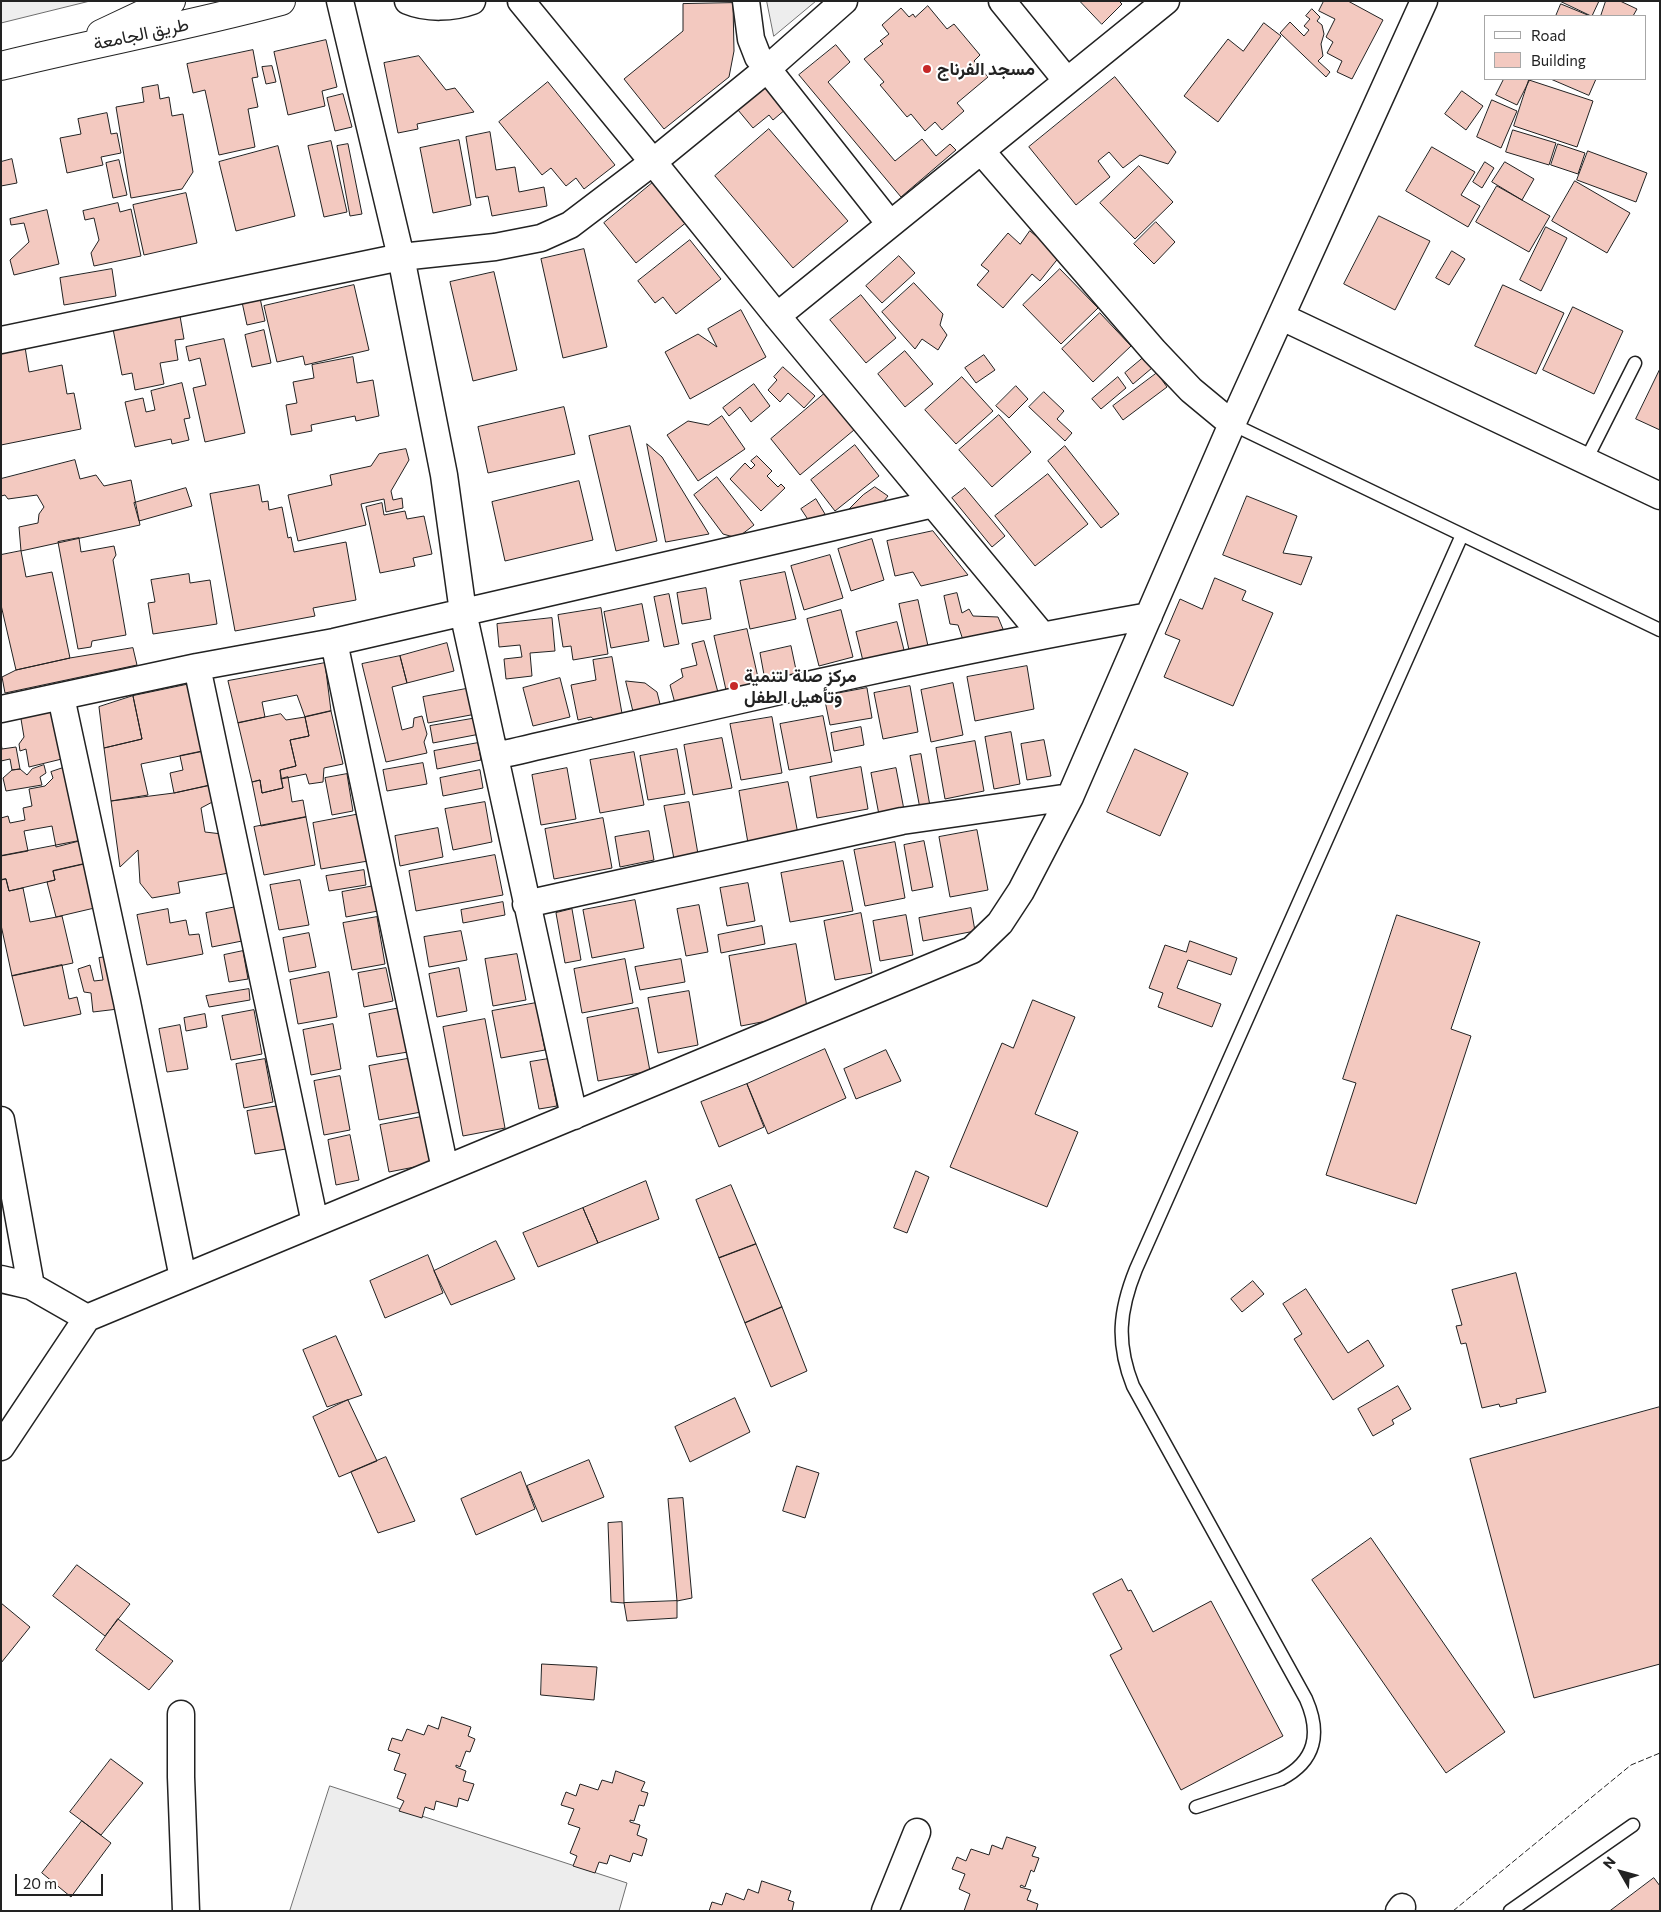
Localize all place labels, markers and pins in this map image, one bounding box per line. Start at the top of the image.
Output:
place label: مسجد الفرناج [937,58,1035,80]
marker: مسجد الفرناج [921,63,933,75]
place label: مركز صلة لتنمية وتأهيل الطفل [744,665,857,708]
marker: مركز صلة لتنمية وتأهيل الطفل [728,680,740,692]

